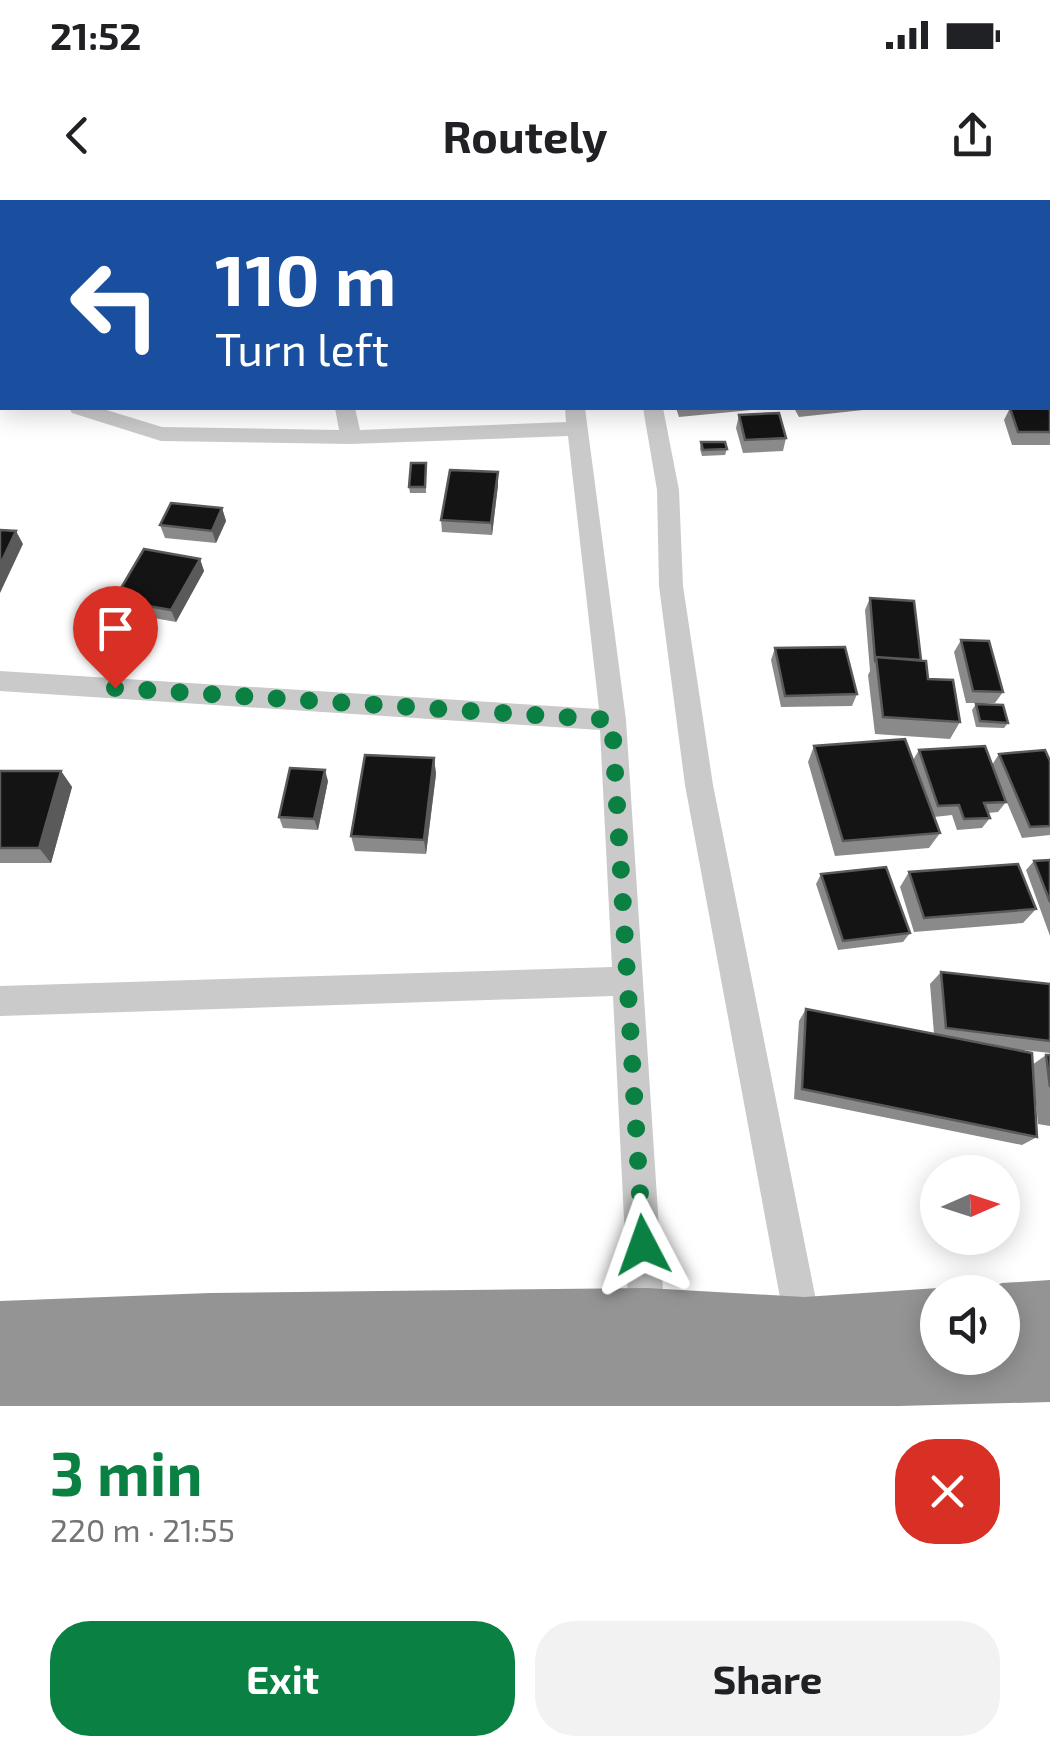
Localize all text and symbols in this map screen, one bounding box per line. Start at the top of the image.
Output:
text: 21:52 [50,12,141,58]
icon: back [50,108,105,163]
text: Routely [442,108,608,162]
icon: share [945,108,1000,163]
text: 110 m [215,236,396,320]
icon: left [50,240,180,370]
text: Turn left [215,321,389,375]
pin [73,586,158,689]
icon: arrive [88,601,143,656]
north arrow [920,1155,1020,1255]
map controls [920,1155,1020,1375]
position arrow [591,1193,695,1297]
button: sound [920,1275,1020,1375]
text: 3 min [50,1436,202,1508]
button: close [895,1439,1000,1544]
text: 220 m · 21:55 [50,1510,235,1548]
button: Exit [50,1621,515,1736]
button: Share [535,1621,1000,1736]

